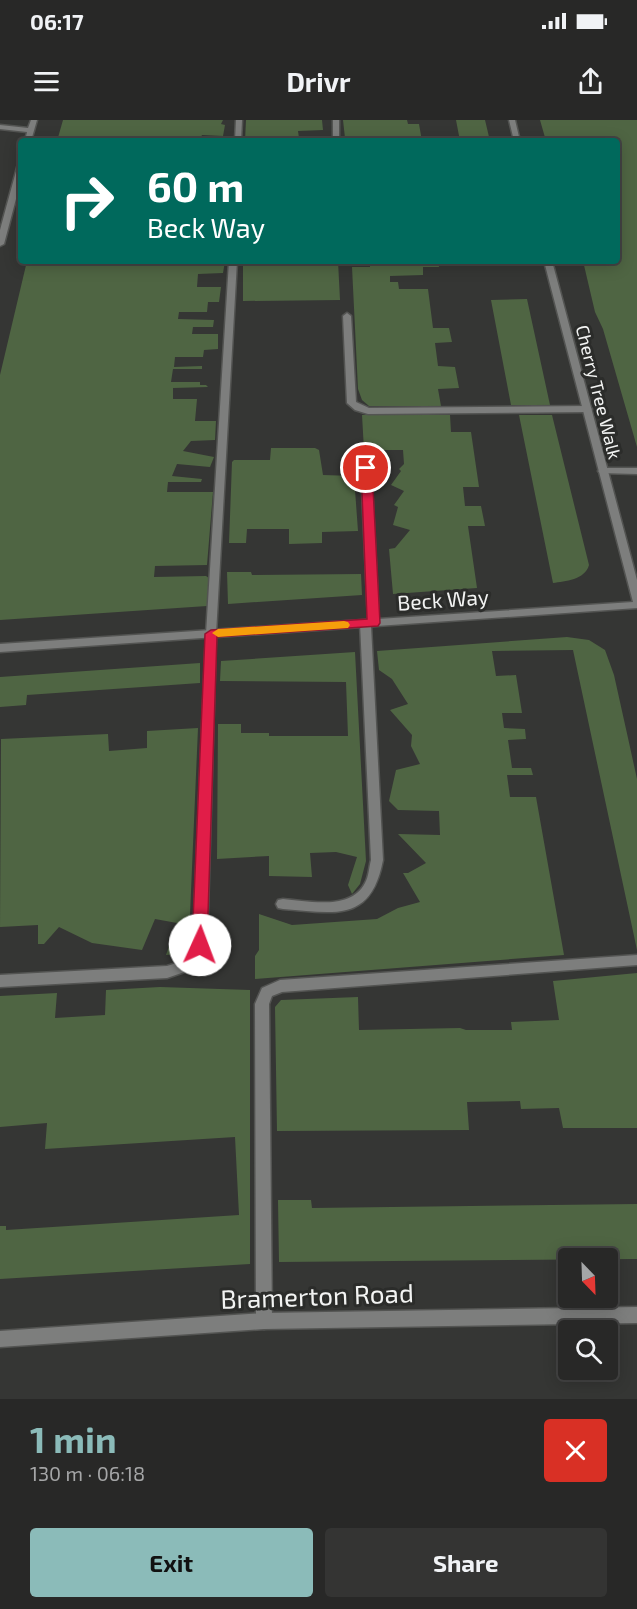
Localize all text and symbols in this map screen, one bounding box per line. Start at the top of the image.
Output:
text: 06:17 [30,8,84,34]
icon: menu [30,65,63,98]
text: Drivr [286,65,351,97]
icon: share [574,65,607,98]
text: 60 m [147,160,244,210]
icon: right [48,162,126,240]
text: Beck Way [147,211,265,243]
street label: Cherry Tree Walk [572,323,626,461]
pin [340,442,391,493]
icon: arrive [349,451,382,484]
street label: Beck Way [396,583,490,615]
position arrow [168,913,232,977]
north arrow [558,1248,618,1308]
map controls [558,1248,618,1380]
street label: Bramerton Road [220,1276,414,1314]
button: search [558,1320,618,1380]
text: 1 min [30,1417,117,1460]
button: close [544,1419,607,1482]
text: 130 m · 06:18 [30,1461,145,1485]
button: Exit [30,1528,313,1597]
button: Share [325,1528,607,1597]

